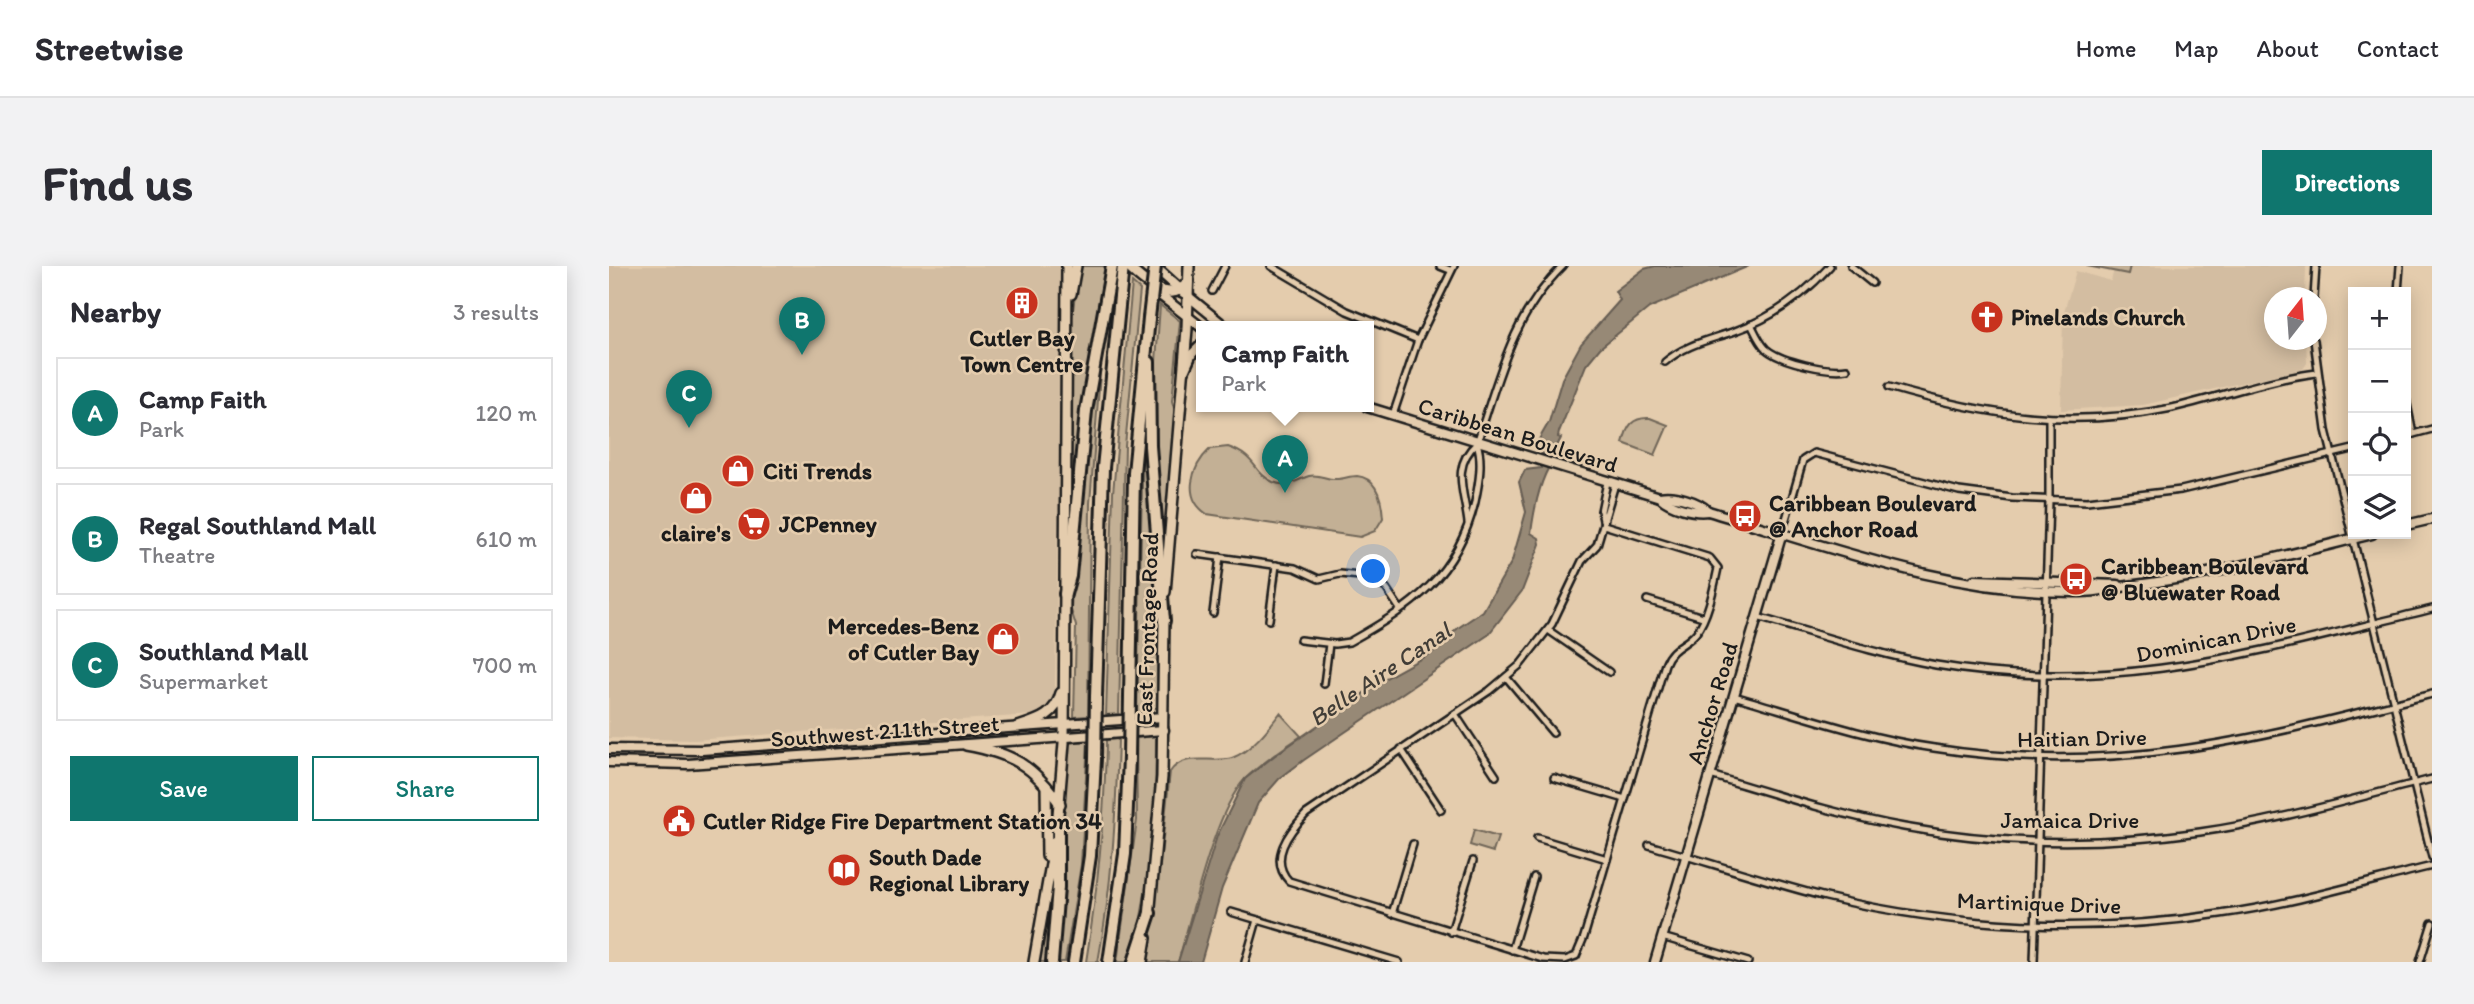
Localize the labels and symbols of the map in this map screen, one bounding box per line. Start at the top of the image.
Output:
building icon: Cutler Bay Town Centre [1003,284,1041,322]
north arrow [2264,287,2327,350]
pin: B [779,297,825,355]
church icon: Pinelands Church [1968,298,2006,336]
place label: Pinelands Church [2011,303,2186,331]
place label: Cutler Bay Town Centre [960,324,1083,378]
pin: C [666,370,712,428]
street label: Caribbean Boulevard [1415,391,1621,479]
pin: A [1262,435,1308,493]
shop icon: Citi Trends [719,452,757,490]
place label: Citi Trends [763,457,872,485]
shop icon: claire's [677,479,715,517]
place label: Caribbean Boulevard @ Anchor Road [1769,489,1977,543]
bus stop icon: Caribbean Boulevard @ Anchor Road [1726,497,1764,535]
supermarket icon: JCPenney [735,505,773,543]
place label: JCPenney [778,510,877,538]
place label: claire's [661,519,731,547]
street label: East Frontage Road [1130,532,1164,726]
place label: Caribbean Boulevard @ Bluewater Road [2101,552,2309,606]
your location [1356,554,1390,588]
bus stop icon: Caribbean Boulevard @ Bluewater Road [2057,560,2095,598]
street label: Dominican Drive [2133,610,2299,668]
place label: Mercedes-Benz of Cutler Bay [828,612,979,666]
water label: Belle Aire Canal [1303,615,1458,732]
shop icon: Mercedes-Benz of Cutler Bay [984,620,1022,658]
street label: Anchor Road [1680,639,1744,767]
street label: Southwest 211th Street [770,709,1000,753]
street label: Haitian Drive [2017,723,2147,753]
public building icon: Cutler Ridge Fire Department Station 34 [660,802,698,840]
street label: Jamaica Drive [2001,806,2139,834]
place label: Cutler Ridge Fire Department Station 34 [703,807,1102,835]
place label: South Dade Regional Library [869,843,1029,897]
library icon: South Dade Regional Library [825,851,863,889]
street label: Martinique Drive [1956,886,2122,920]

